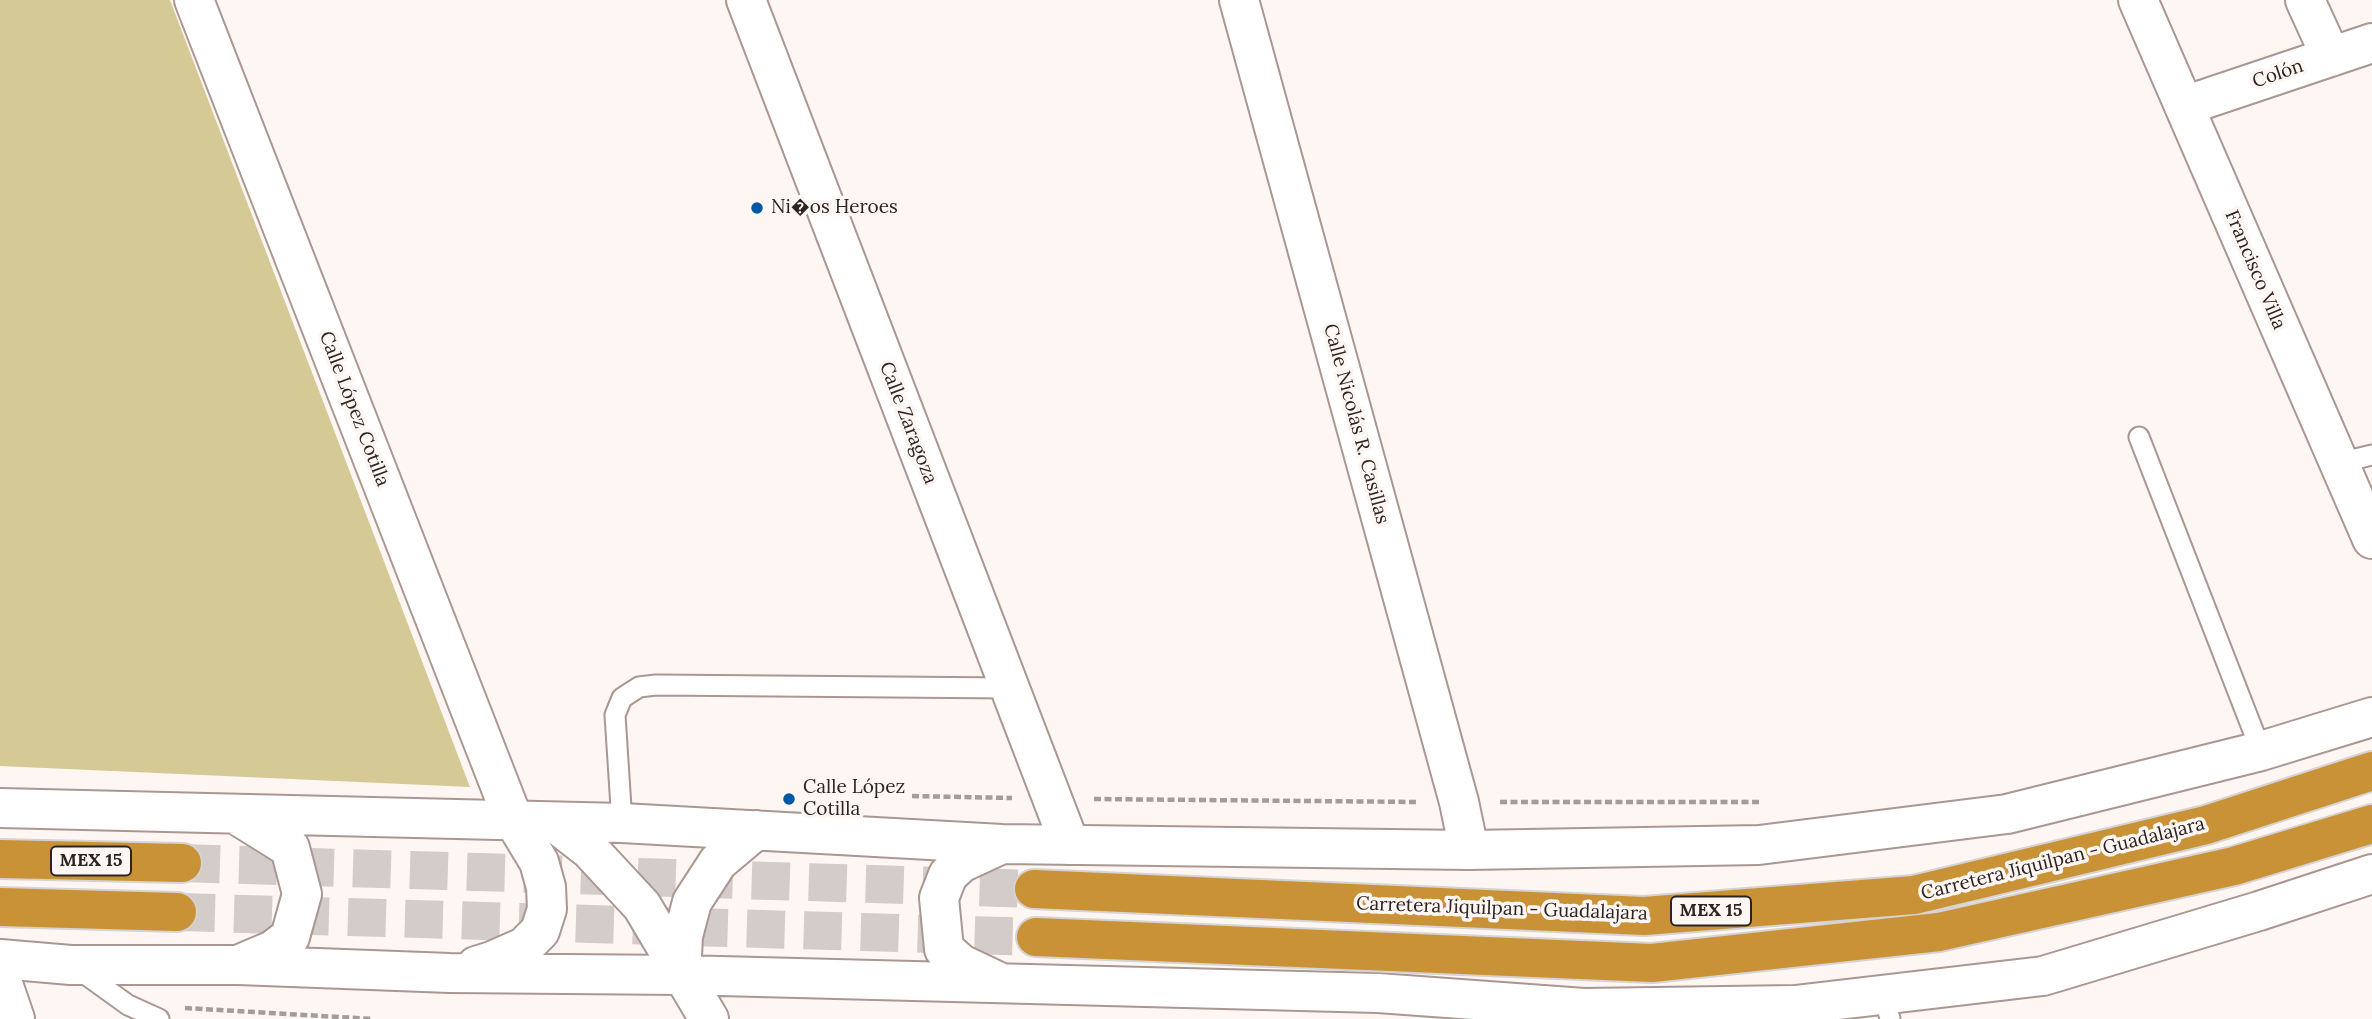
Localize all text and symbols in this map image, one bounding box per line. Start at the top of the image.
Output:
street label: Colón [2250,55,2306,93]
place label: Ni�os Heroes [771,197,898,219]
marker: Ni�os Heroes [749,200,765,216]
street label: Francisco Villa [2220,207,2290,333]
street label: Calle Nicolás R. Casillas [1318,321,1394,527]
street label: Calle López Cotilla [314,328,394,490]
street label: Calle Zaragoza [874,359,942,487]
place label: Calle López Cotilla [803,777,905,821]
marker: Calle López Cotilla [781,791,797,807]
street label: Carretera Jiquilpan - Guadalajara [1919,813,2207,905]
road number: MEX 15 [51,846,131,876]
street label: Carretera Jiquilpan - Guadalajara [1356,893,1648,925]
road number: MEX 15 [1671,896,1751,926]

